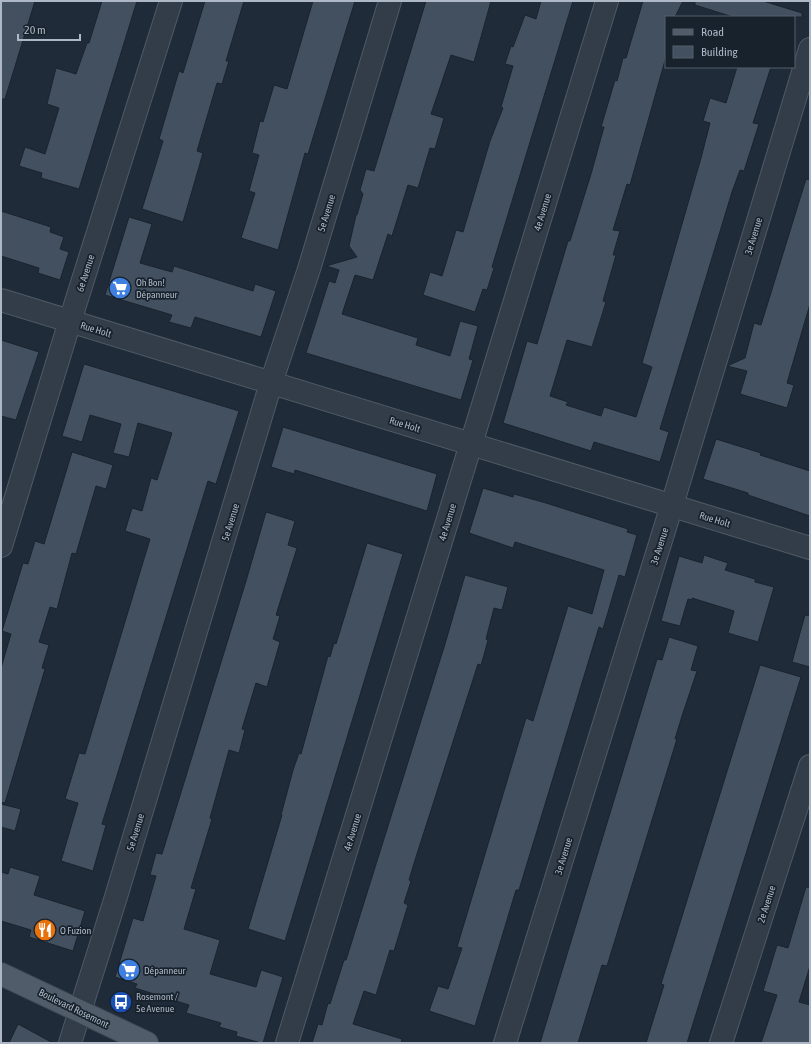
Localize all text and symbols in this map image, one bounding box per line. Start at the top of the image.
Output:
scale bar [18,16,80,42]
legend [665,16,795,68]
text: 20 m [24,23,46,37]
text: Road [701,25,724,39]
text: Building [701,45,739,59]
street label: 4e Avenue [532,192,553,232]
street label: 5e Avenue [316,193,337,233]
street label: 3e Avenue [743,216,764,256]
street label: 6e Avenue [74,253,97,293]
supermarket icon: Oh Bon! Dépanneur [107,275,133,301]
place label: Oh Bon! Dépanneur [136,277,179,300]
street label: Rue Holt [79,320,113,339]
street label: Rue Holt [388,415,422,434]
street label: 5e Avenue [220,502,241,542]
street label: 4e Avenue [437,502,458,542]
street label: Rue Holt [698,510,732,529]
street label: 3e Avenue [648,526,671,566]
street label: 5e Avenue [125,812,146,852]
street label: 4e Avenue [342,812,363,852]
street label: 3e Avenue [553,836,574,876]
street label: 2e Avenue [755,884,778,924]
restaurant icon: O Fuzion [32,917,58,943]
place label: O Fuzion [60,925,92,936]
supermarket icon: Dépanneur [116,957,142,983]
place label: Dépanneur [144,965,187,976]
street label: Boulevard Rosemont [37,987,111,1030]
bus stop icon: Rosemont / 5e Avenue [108,989,134,1015]
place label: Rosemont / 5e Avenue [136,991,179,1014]

